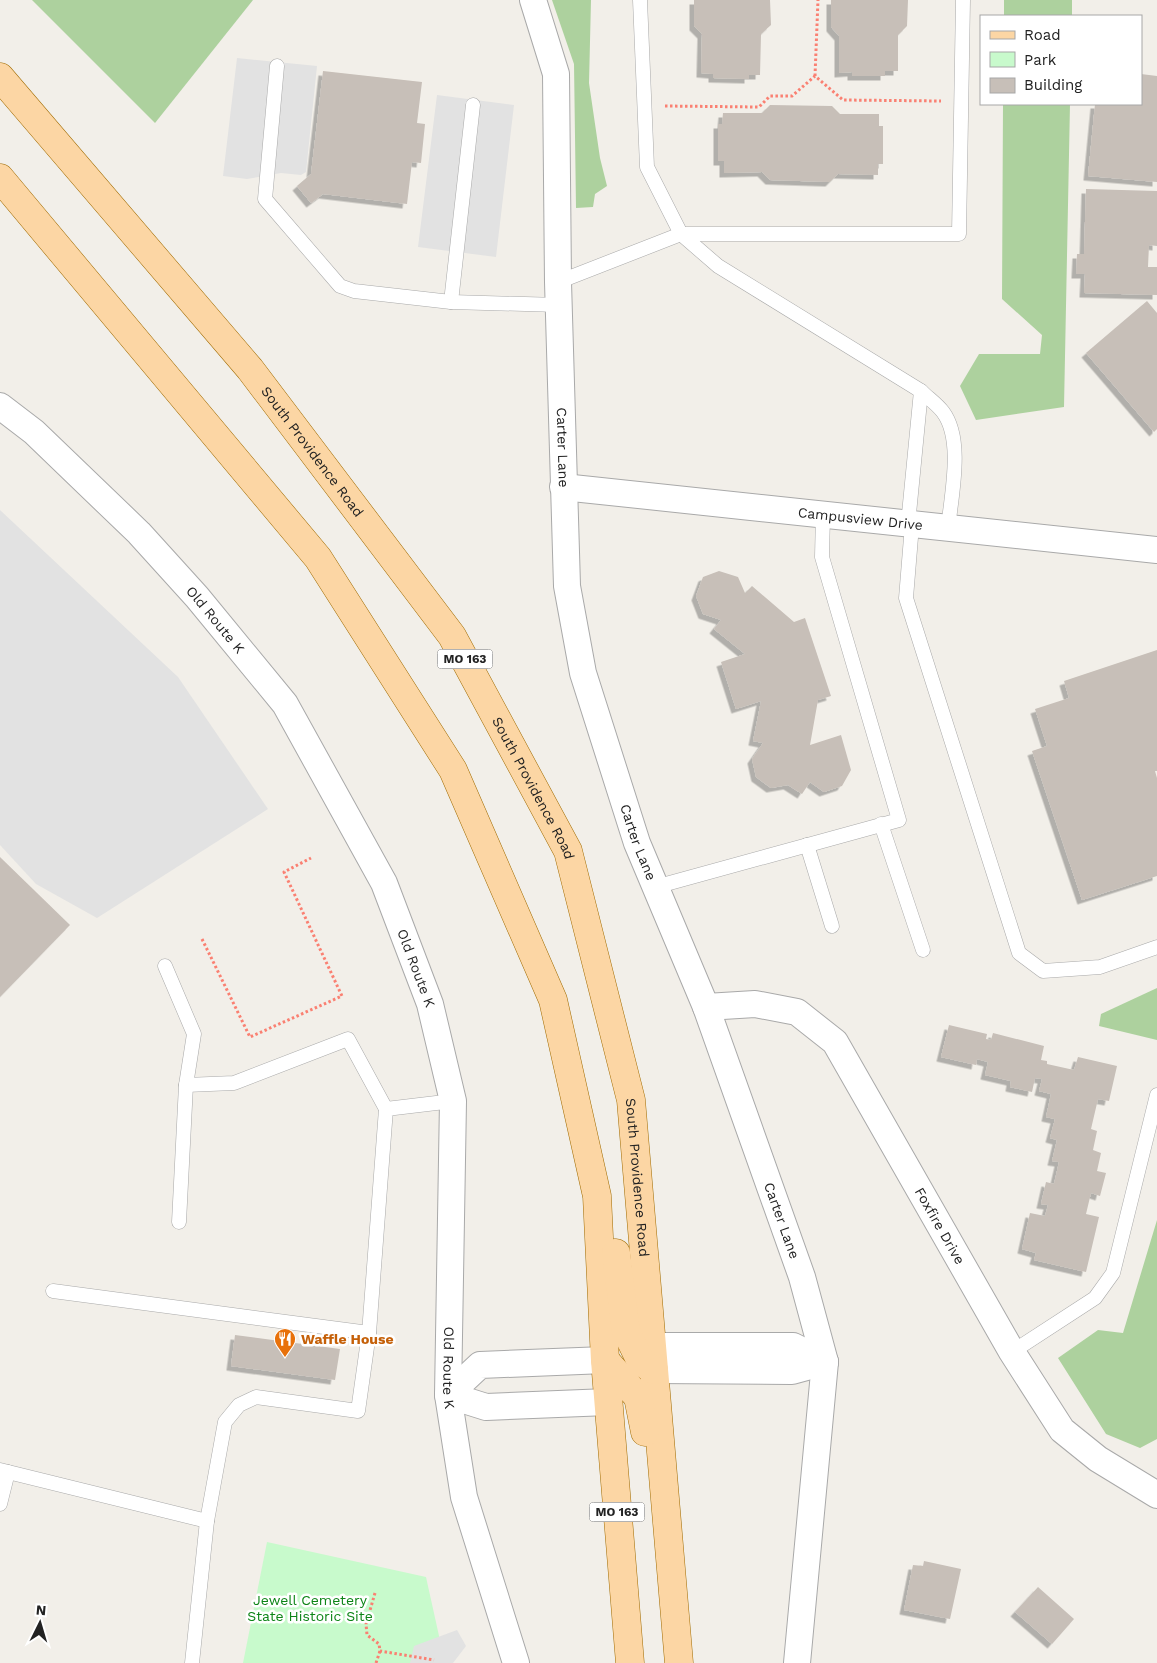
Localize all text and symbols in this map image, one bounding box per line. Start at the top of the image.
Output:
legend [980,15,1142,105]
text: Road [1024,26,1061,44]
text: Park [1024,51,1057,69]
text: Building [1024,76,1082,94]
street label: South Providence Road [258,383,367,520]
street label: Carter Lane [554,407,572,488]
street label: Campusview Drive [797,504,924,533]
street label: Old Route K [183,583,248,656]
road number: MO 163 [438,650,492,669]
street label: South Providence Road [489,714,578,861]
street label: Carter Lane [617,802,660,883]
street label: Old Route K [394,927,438,1009]
street label: South Providence Road [623,1097,652,1257]
street label: Carter Lane [761,1180,803,1261]
street label: Foxfire Drive [912,1185,968,1267]
restaurant icon: Waffle House [273,1327,297,1358]
street label: Old Route K [440,1327,458,1410]
place label: Waffle House [301,1331,394,1347]
road number: MO 163 [590,1502,644,1521]
park label: Jewell Cemetery State Historic Site [247,1592,373,1624]
north arrow [15,1598,65,1648]
text: N [35,1602,47,1618]

